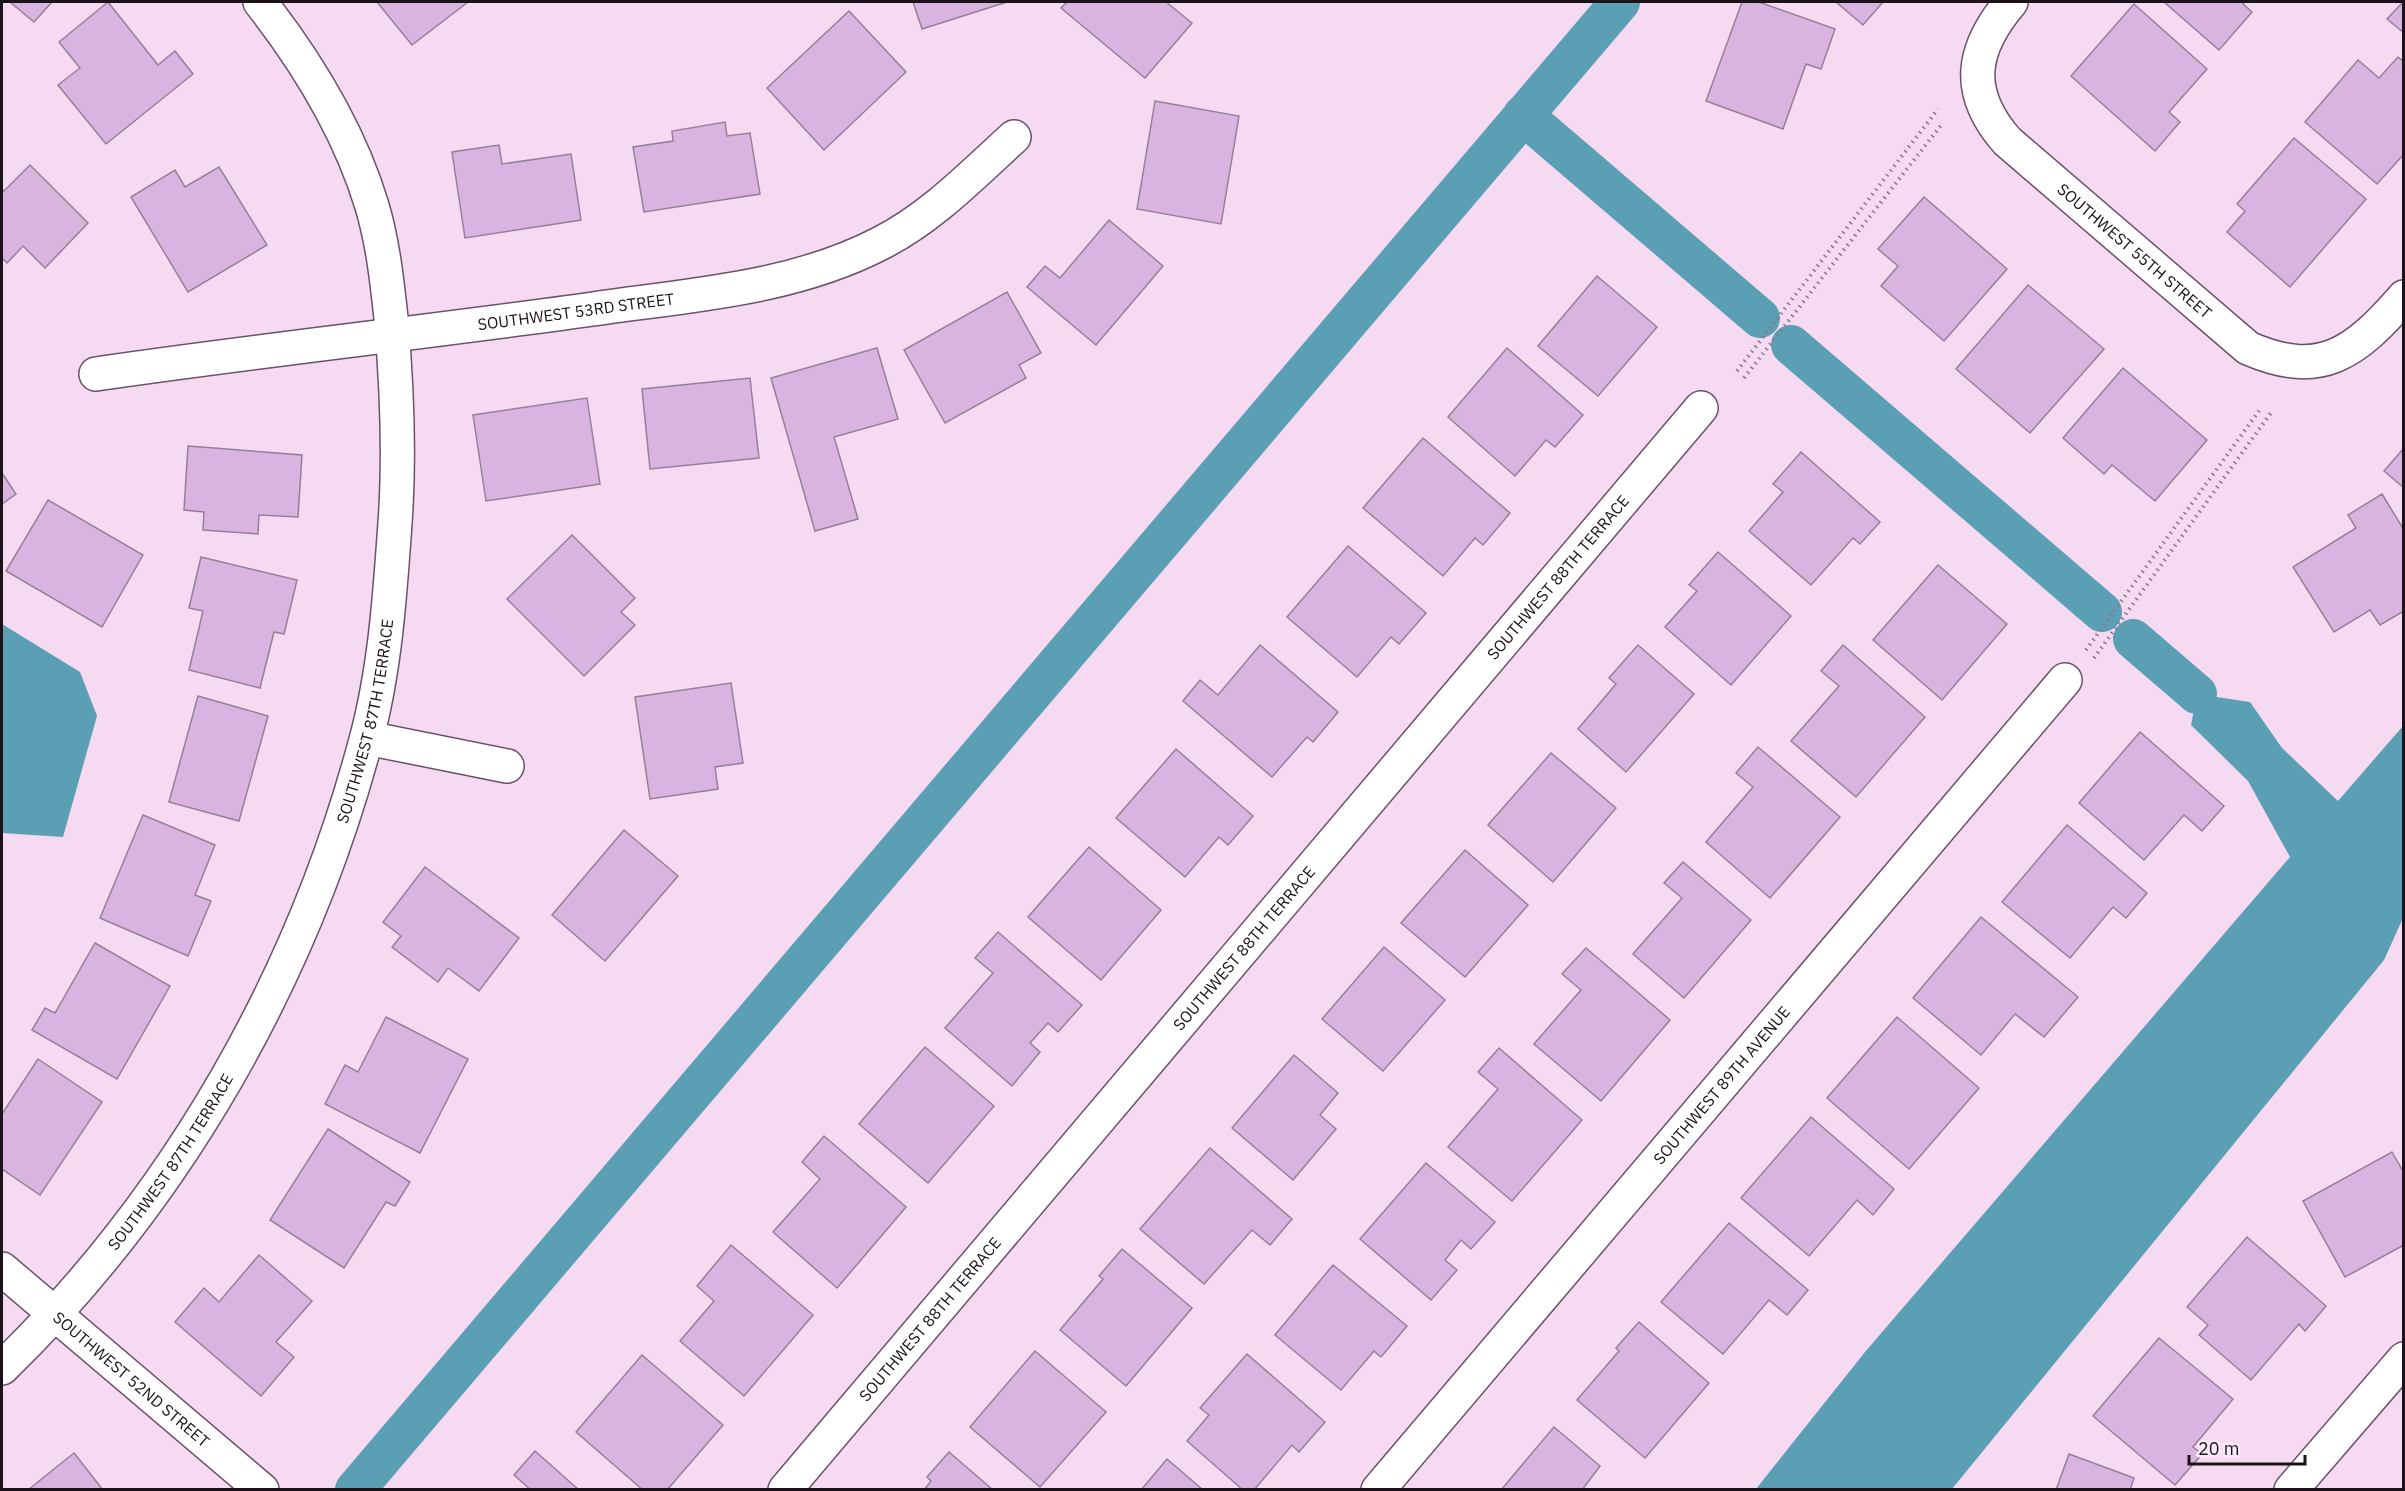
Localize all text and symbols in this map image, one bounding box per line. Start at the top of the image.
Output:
street label: SOUTHWEST 55TH STREET [2053,179,2216,323]
street label: SOUTHWEST 53RD STREET [477,288,675,334]
street label: SOUTHWEST 88TH TERRACE [1483,491,1633,664]
street label: SOUTHWEST 87TH TERRACE [332,618,397,826]
street label: SOUTHWEST 88TH TERRACE [1168,862,1319,1034]
street label: SOUTHWEST 89TH AVENUE [1649,1002,1794,1168]
street label: SOUTHWEST 87TH TERRACE [103,1070,237,1254]
street label: SOUTHWEST 88TH TERRACE [854,1233,1005,1405]
street label: SOUTHWEST 52ND STREET [49,1307,214,1451]
scale bar [2189,1428,2304,1466]
text: 20 m [2198,1437,2240,1460]

